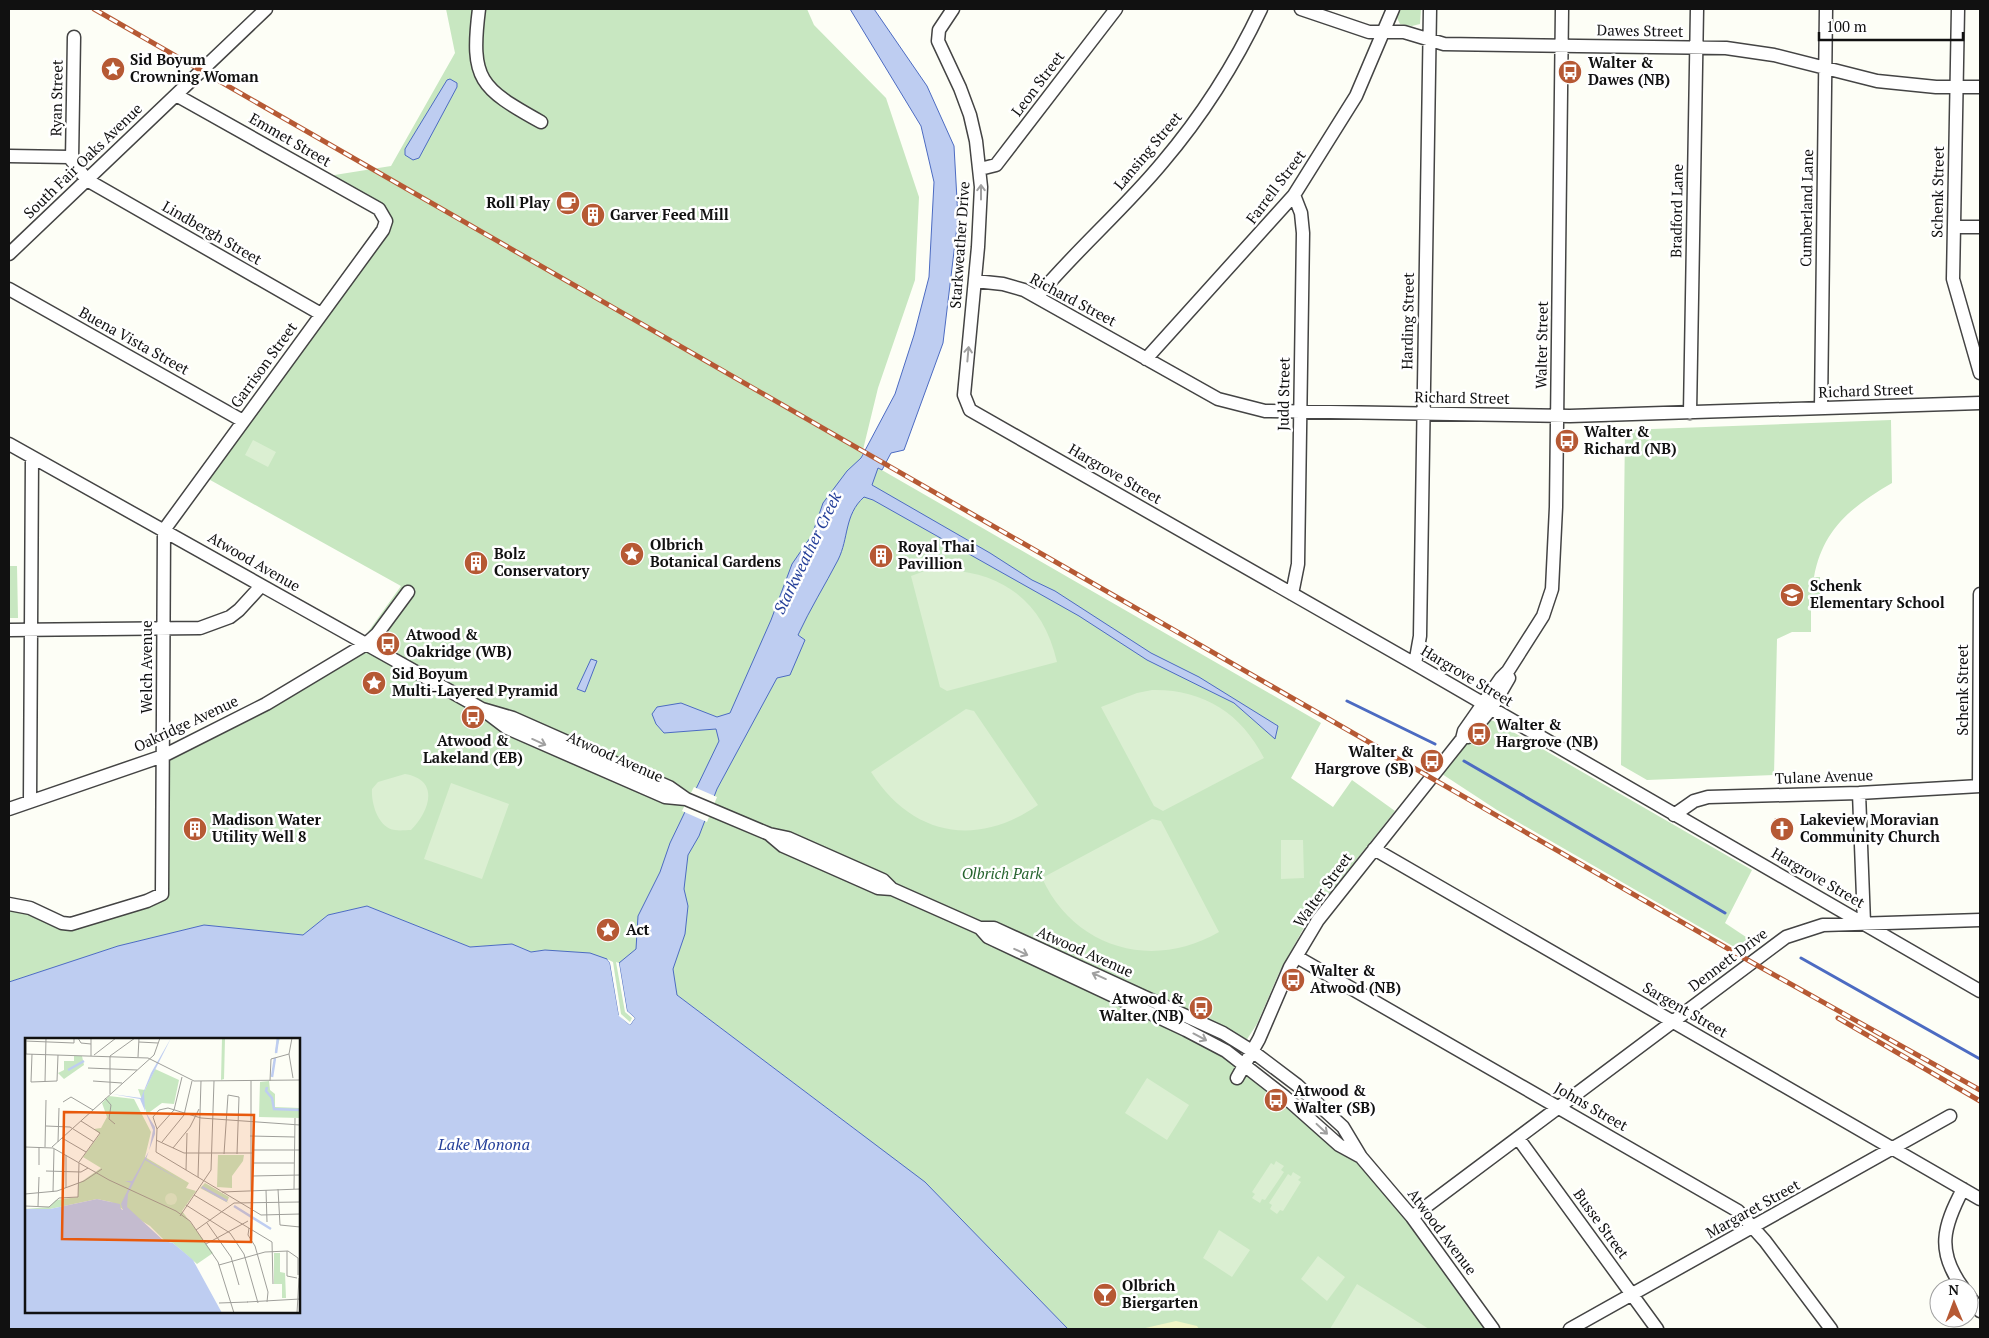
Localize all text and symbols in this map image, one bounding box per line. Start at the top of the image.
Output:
scale bar [1819,10,1963,42]
text: 100 m [1826,16,1867,36]
street label: Dawes Street [1597,19,1684,41]
street label: Leon Street [1006,46,1069,120]
place label: Sid Boyum Crowning Woman [130,49,259,86]
place label: Walter & Dawes (NB) [1588,52,1670,89]
place icon: Sid Boyum Crowning Woman [100,56,126,82]
street label: Ryan Street [45,59,67,137]
bus stop icon: Walter & Dawes (NB) [1557,59,1583,85]
street label: South Fair Oaks Avenue [19,98,146,222]
street label: Lansing Street [1109,107,1186,194]
street label: Emmet Street [246,108,335,171]
street label: Farrell Street [1241,145,1310,227]
street label: Schenk Street [1926,146,1948,238]
street label: Cumberland Lane [1795,149,1817,267]
street label: Bradford Lane [1665,164,1687,258]
street label: Starkweather Drive [945,181,973,309]
one-way arrow [976,185,986,201]
cafe icon: Roll Play [555,190,581,216]
place label: Roll Play [486,192,551,212]
street label: Lindbergh Street [159,196,266,269]
building icon: Garver Feed Mill [580,202,606,228]
place label: Garver Feed Mill [610,204,729,224]
street label: Richard Street [1027,268,1121,330]
street label: Harding Street [1396,272,1418,370]
street label: Walter Street [1530,301,1552,389]
street label: Buena Vista Street [76,302,194,379]
street label: Garrison Street [225,317,301,411]
one-way arrow [963,347,972,363]
street label: Judd Street [1272,356,1294,431]
street label: Richard Street [1818,378,1914,402]
street label: Richard Street [1414,386,1510,408]
place label: Walter & Richard (NB) [1584,421,1677,458]
bus stop icon: Walter & Richard (NB) [1554,428,1580,454]
street label: Hargrove Street [1065,438,1166,508]
water label: Starkweather Creek [768,488,846,618]
street label: Atwood Avenue [205,527,304,596]
place label: Olbrich Botanical Gardens [650,534,781,571]
place label: Royal Thai Pavillion [898,536,975,573]
place icon: Olbrich Botanical Gardens [619,541,645,567]
place label: Bolz Conservatory [494,543,590,580]
building icon: Royal Thai Pavillion [868,543,894,569]
building icon: Bolz Conservatory [463,550,489,576]
place label: Schenk Elementary School [1810,575,1945,612]
school or university icon: Schenk Elementary School [1779,582,1805,608]
street label: Welch Avenue [136,620,156,714]
place label: Atwood & Oakridge (WB) [406,624,512,661]
bus stop icon: Atwood & Oakridge (WB) [375,631,401,657]
street label: Hargrove Street [1418,640,1518,711]
street label: Schenk Street [1952,644,1972,736]
place label: Sid Boyum Multi-Layered Pyramid [392,663,558,700]
place icon: Sid Boyum Multi-Layered Pyramid [361,670,387,696]
street label: Oakridge Avenue [130,690,241,756]
bus stop icon: Atwood & Lakeland (EB) [460,704,486,730]
place label: Walter & Hargrove (NB) [1496,714,1598,751]
bus stop icon: Walter & Hargrove (NB) [1466,721,1492,747]
street label: Atwood Avenue [564,726,667,786]
place label: Atwood & Lakeland (EB) [423,730,523,767]
one-way arrow [531,737,546,747]
place label: Walter & Hargrove (SB) [1315,741,1414,778]
bus stop icon: Walter & Hargrove (SB) [1419,748,1445,774]
street label: Tulane Avenue [1774,764,1874,788]
place label: Madison Water Utility Well 8 [212,809,322,846]
place label: Lakeview Moravian Community Church [1800,809,1940,846]
building icon: Madison Water Utility Well 8 [182,816,208,842]
church icon: Lakeview Moravian Community Church [1769,816,1795,842]
street label: Hargrove Street [1768,842,1869,912]
street label: Walter Street [1288,848,1356,931]
park label: Olbrich Park [962,863,1043,883]
place icon: Act [595,917,621,943]
place label: Act [626,919,649,939]
street label: Atwood Avenue [1034,921,1137,981]
street label: Dennett Drive [1684,923,1771,995]
one-way arrow [1013,948,1028,957]
place label: Walter & Atwood (NB) [1310,960,1401,997]
bus stop icon: Walter & Atwood (NB) [1280,967,1306,993]
one-way arrow [1092,971,1107,980]
street label: Sargent Street [1639,977,1732,1042]
place label: Atwood & Walter (NB) [1099,988,1184,1025]
bus stop icon: Atwood & Walter (NB) [1188,995,1214,1021]
one-way arrow [1192,1032,1207,1042]
inset map [25,1038,300,1313]
street label: Johns Street [1551,1077,1632,1135]
place label: Atwood & Walter (SB) [1294,1080,1376,1117]
bus stop icon: Atwood & Walter (SB) [1263,1087,1289,1113]
one-way arrow [1315,1123,1327,1135]
water label: Lake Monona [437,1133,530,1155]
street label: Margaret Street [1702,1174,1803,1242]
street label: Atwood Avenue [1404,1184,1482,1279]
street label: Busse Street [1570,1184,1634,1263]
place label: Olbrich Biergarten [1122,1275,1199,1312]
north arrow [1929,1278,1979,1328]
text: N [1948,1280,1960,1299]
bar icon: Olbrich Biergarten [1092,1282,1118,1308]

